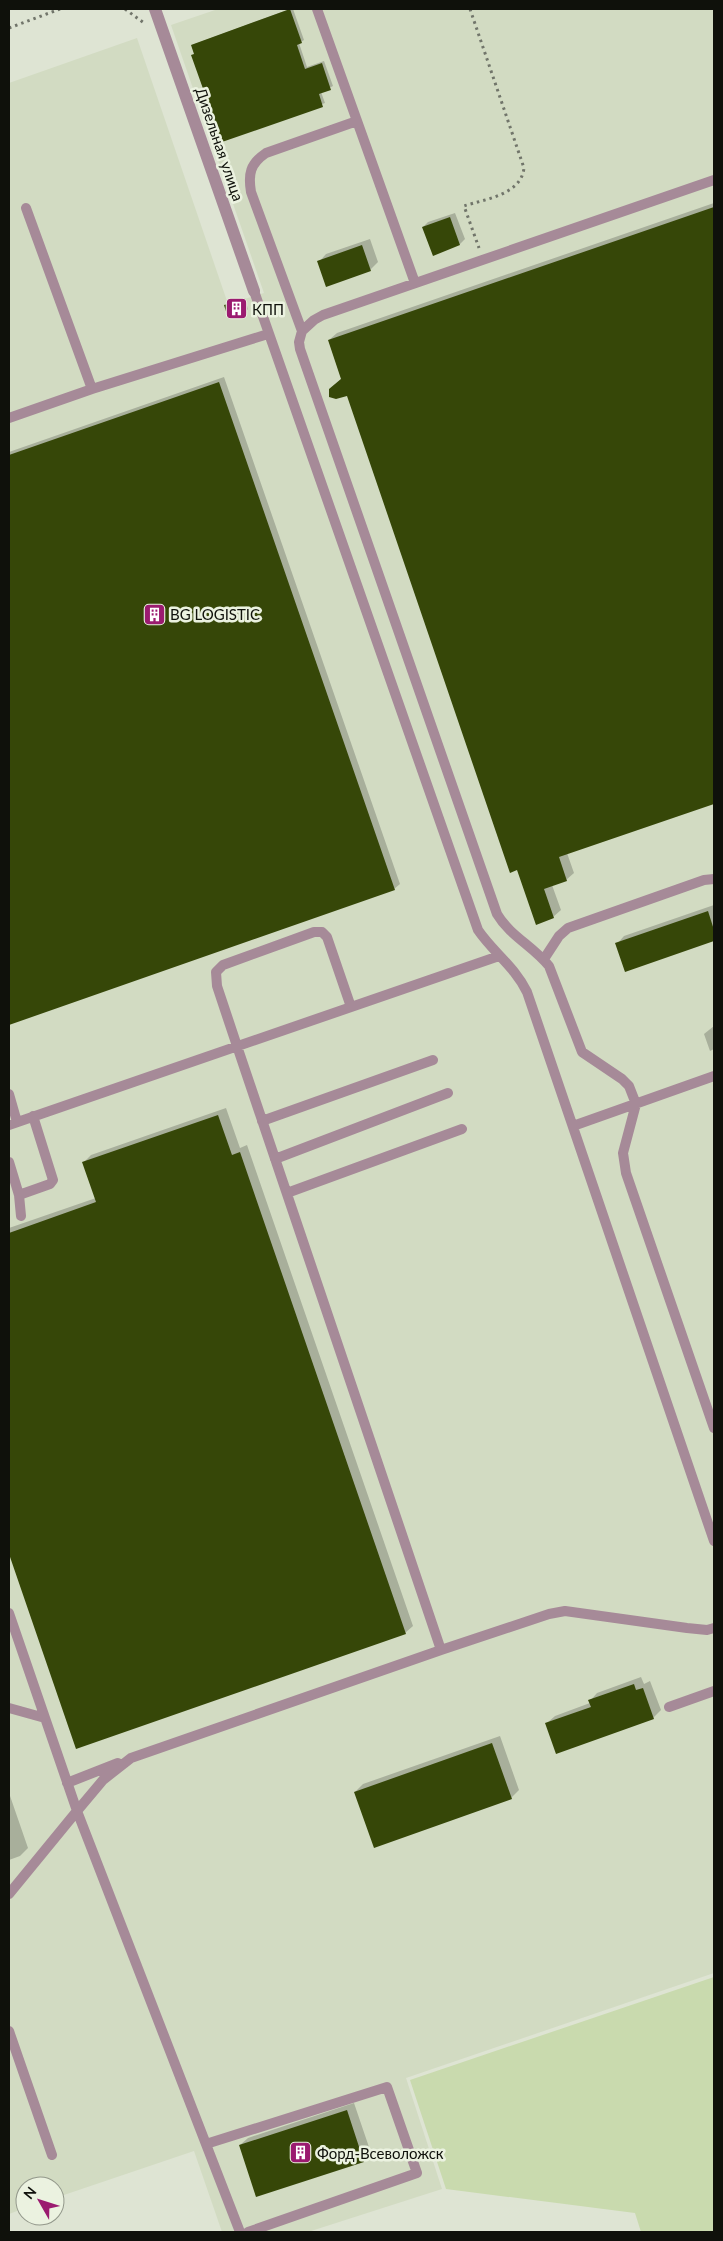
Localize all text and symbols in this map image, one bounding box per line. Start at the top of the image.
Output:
street label: Дизельная улица [192,85,248,203]
building icon: КПП [224,297,248,321]
place label: КПП [252,300,284,318]
building icon: BG LOGISTIC [142,602,166,626]
place label: BG LOGISTIC [170,605,260,623]
building icon: Форд-Всеволожск [289,2141,313,2165]
place label: Форд-Всеволожск [317,2144,444,2162]
north arrow [15,2176,65,2226]
text: N [20,2183,40,2202]

